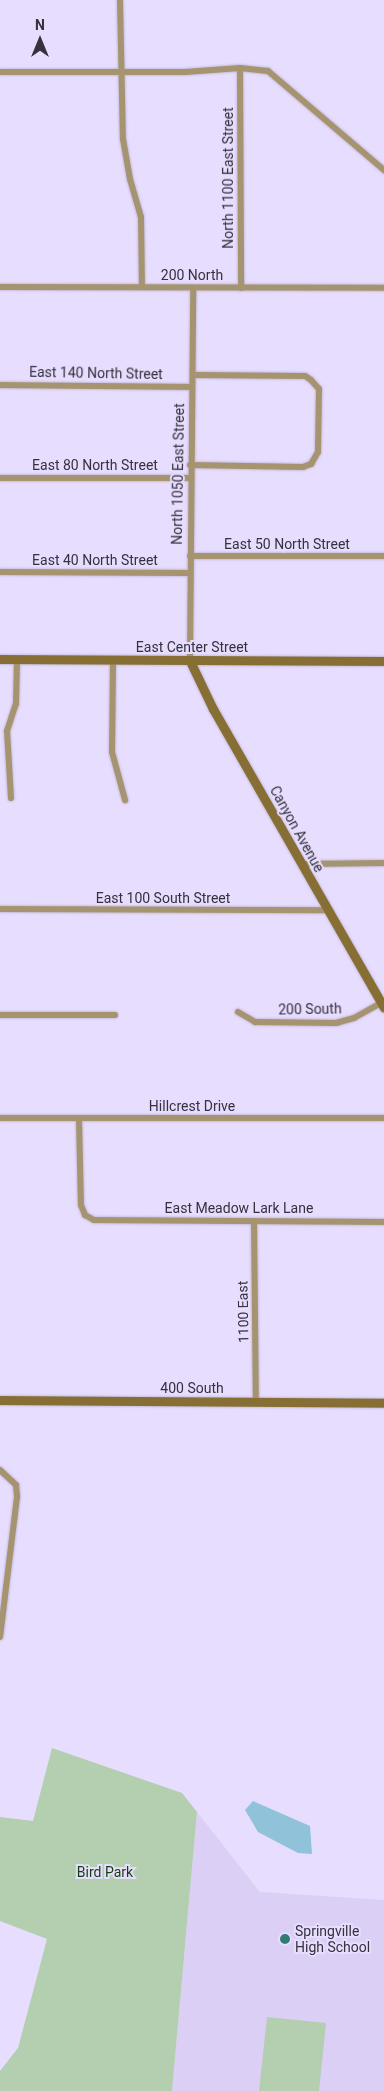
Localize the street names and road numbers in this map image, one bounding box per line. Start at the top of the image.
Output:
street label: North 1100 East Street [220,107,236,249]
street label: 200 North [161,267,223,283]
street label: East 140 North Street [29,363,163,383]
street label: North 1050 East Street [168,403,188,545]
street label: East 80 North Street [32,457,158,473]
street label: East 50 North Street [224,536,350,552]
street label: East 40 North Street [32,552,158,568]
street label: East Center Street [136,639,248,655]
street label: Canyon Avenue [266,783,328,875]
street label: East 100 South Street [96,890,230,906]
street label: 200 South [278,1000,342,1018]
street label: Hillcrest Drive [149,1098,235,1114]
street label: East Meadow Lark Lane [165,1200,313,1216]
street label: 1100 East [234,1281,252,1343]
street label: 400 South [160,1380,224,1396]

